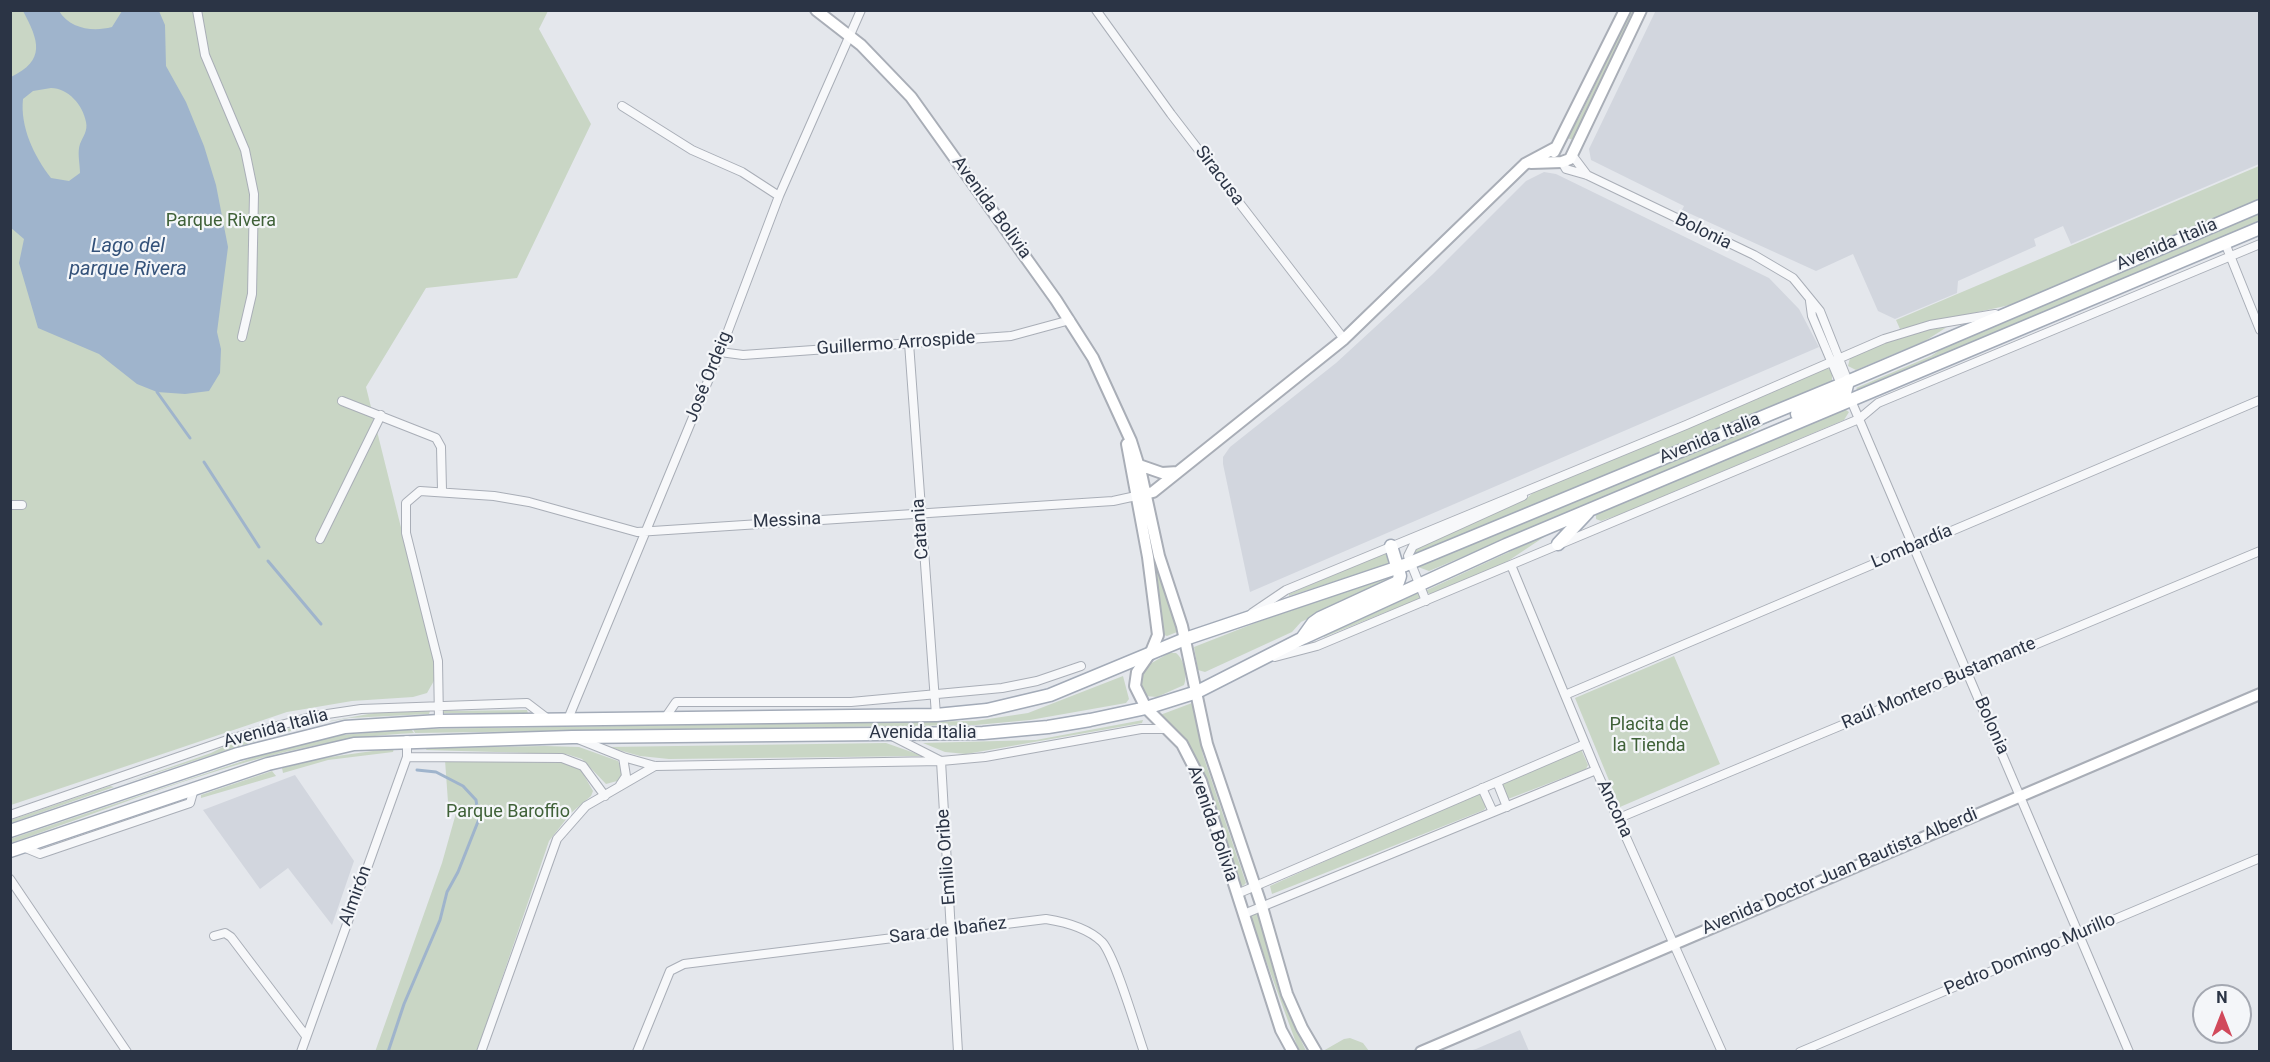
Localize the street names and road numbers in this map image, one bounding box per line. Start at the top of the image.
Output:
street label: Siracusa [1190,142,1248,210]
street label: Avenida Bolivia [947,153,1035,263]
street label: Bolonia [1671,209,1735,255]
street label: Avenida Italia [2113,214,2221,276]
street label: José Ordeig [681,328,737,426]
street label: Guillermo Arrospide [816,328,976,360]
street label: Avenida Italia [1656,409,1764,469]
street label: Catania [908,498,934,560]
street label: Messina [753,508,821,534]
street label: Lombardía [1868,520,1956,574]
street label: Raúl Montero Bustamante [1839,633,2039,735]
street label: Bolonia [1969,694,2013,758]
street label: Avenida Italia [221,705,331,753]
street label: Avenida Italia [869,722,977,744]
street label: Avenida Bolivia [1182,763,1242,885]
street label: Ancona [1591,777,1637,841]
street label: Avenida Doctor Juan Bautista Alberdi [1699,804,1981,940]
street label: Emilio Oribe [933,808,961,906]
street label: Almirón [335,863,377,929]
street label: Pedro Domingo Murillo [1941,909,2119,1001]
street label: Sara de Ibañez [888,913,1008,949]

